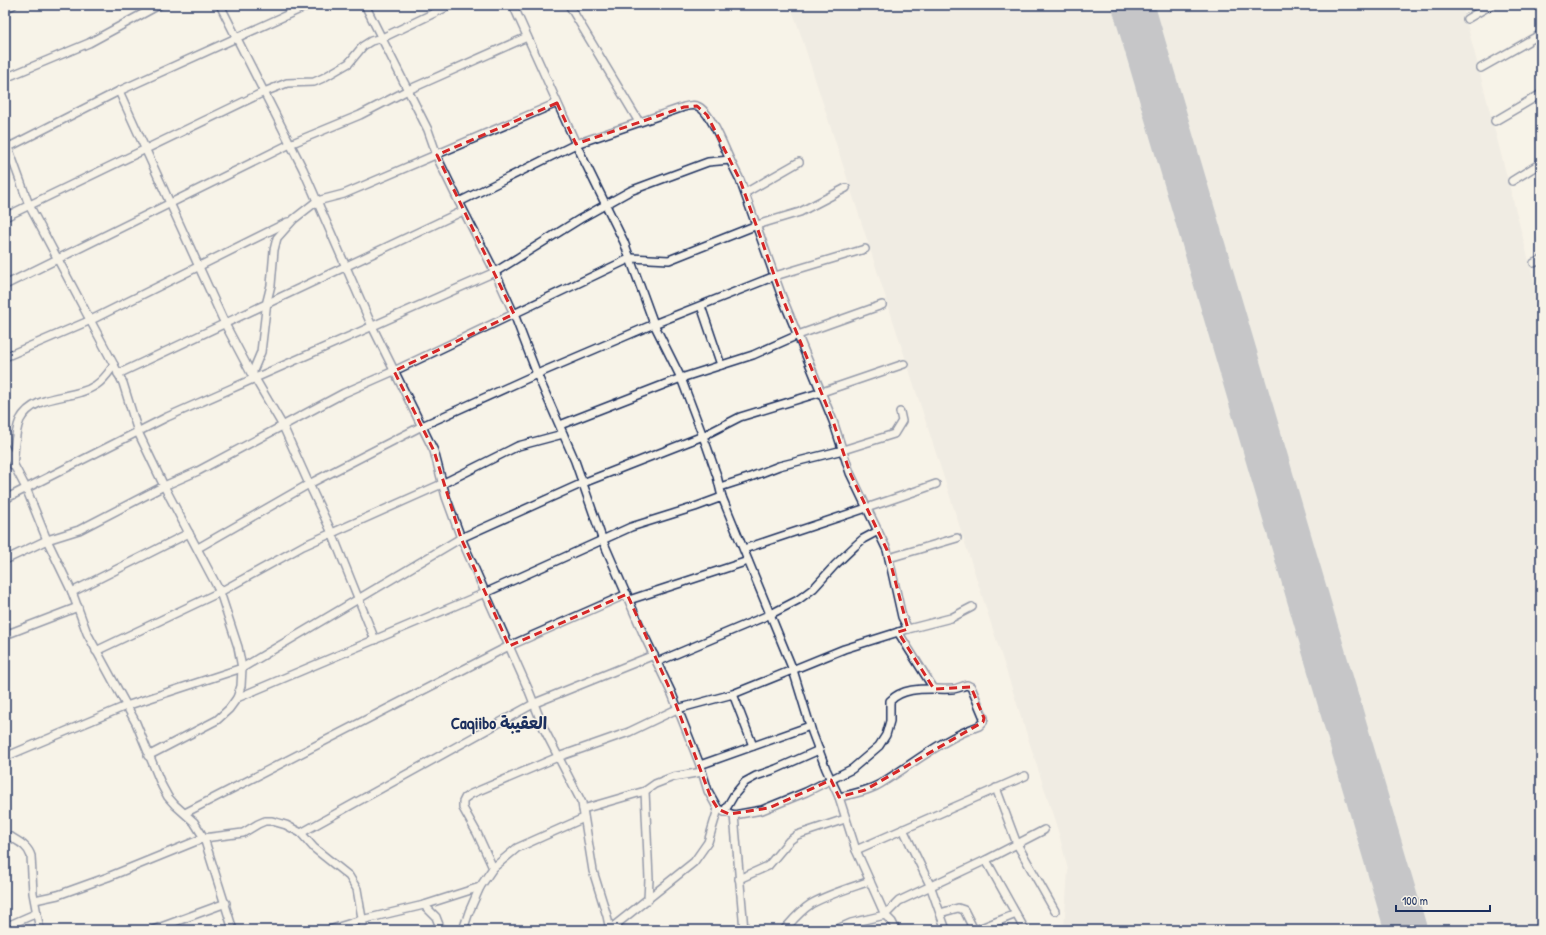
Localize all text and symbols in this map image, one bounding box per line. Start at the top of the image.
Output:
district label: Caqiibo العقيبة [451,711,547,735]
scale bar [1396,887,1490,913]
text: 100 m [1402,892,1428,909]

